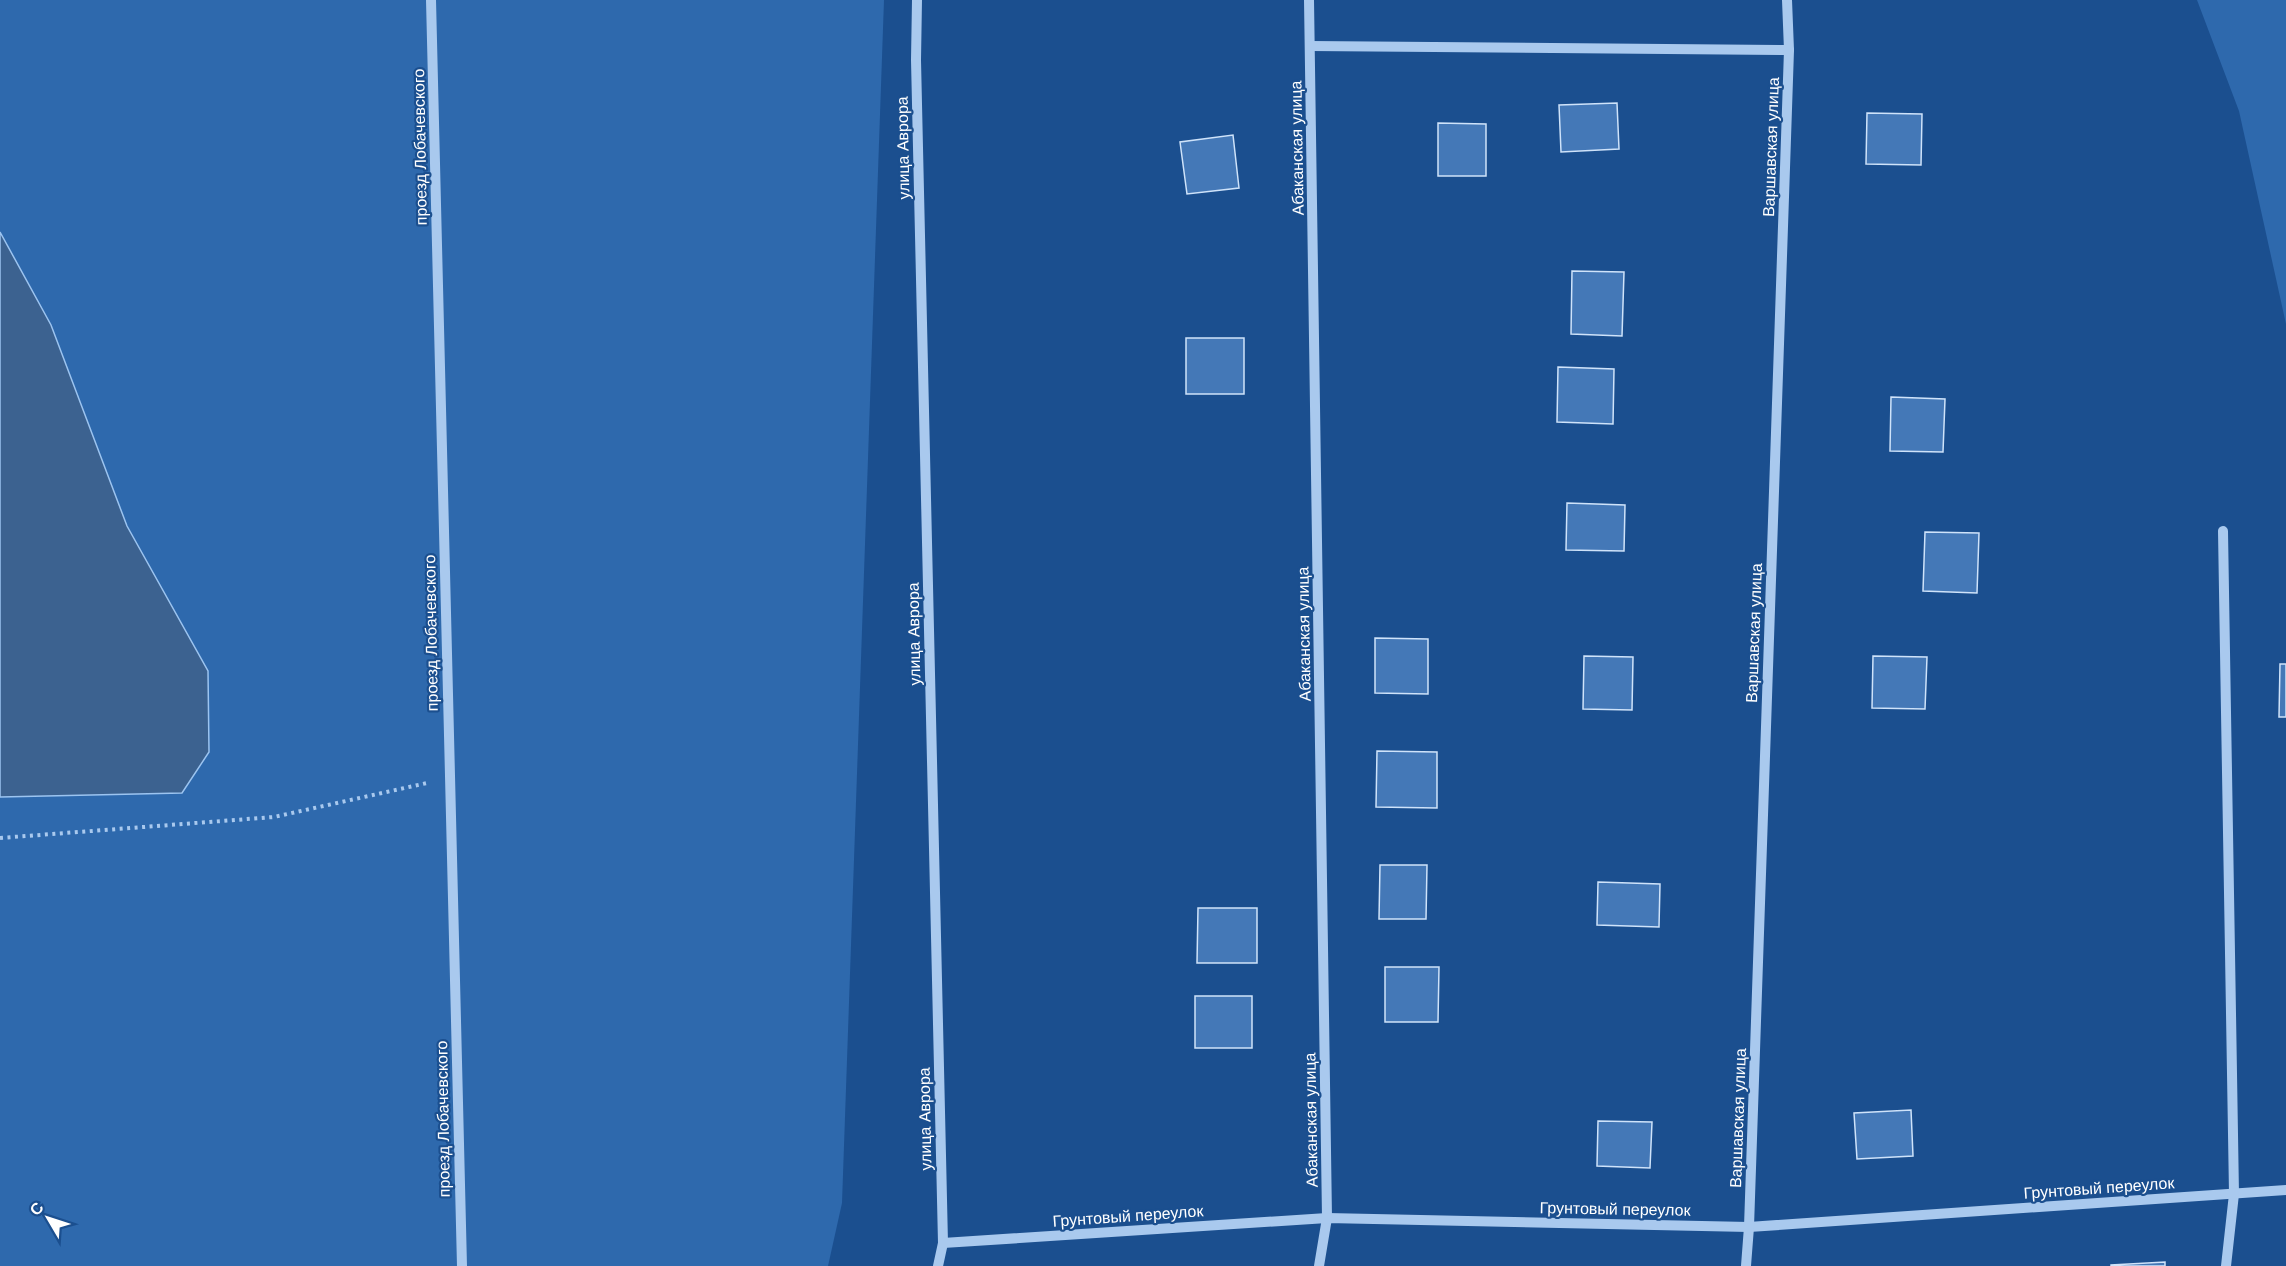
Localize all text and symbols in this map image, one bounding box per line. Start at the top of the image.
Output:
street label: проезд Лобачевского [410,68,430,225]
street label: Варшавская улица [1760,77,1782,217]
street label: Абаканская улица [1287,80,1307,216]
street label: улица Аврора [894,96,912,200]
street label: проезд Лобачевского [421,554,441,711]
street label: Варшавская улица [1743,563,1765,703]
street label: Абаканская улица [1294,566,1314,702]
street label: улица Аврора [905,582,923,686]
street label: проезд Лобачевского [433,1040,453,1197]
street label: Варшавская улица [1727,1048,1749,1188]
street label: Абаканская улица [1301,1052,1321,1188]
street label: улица Аврора [916,1067,934,1171]
street label: Грунтовый переулок [2023,1174,2176,1202]
north arrow [18,1188,78,1248]
text: С [26,1199,47,1219]
street label: Грунтовый переулок [1539,1199,1692,1219]
street label: Грунтовый переулок [1052,1202,1205,1230]

